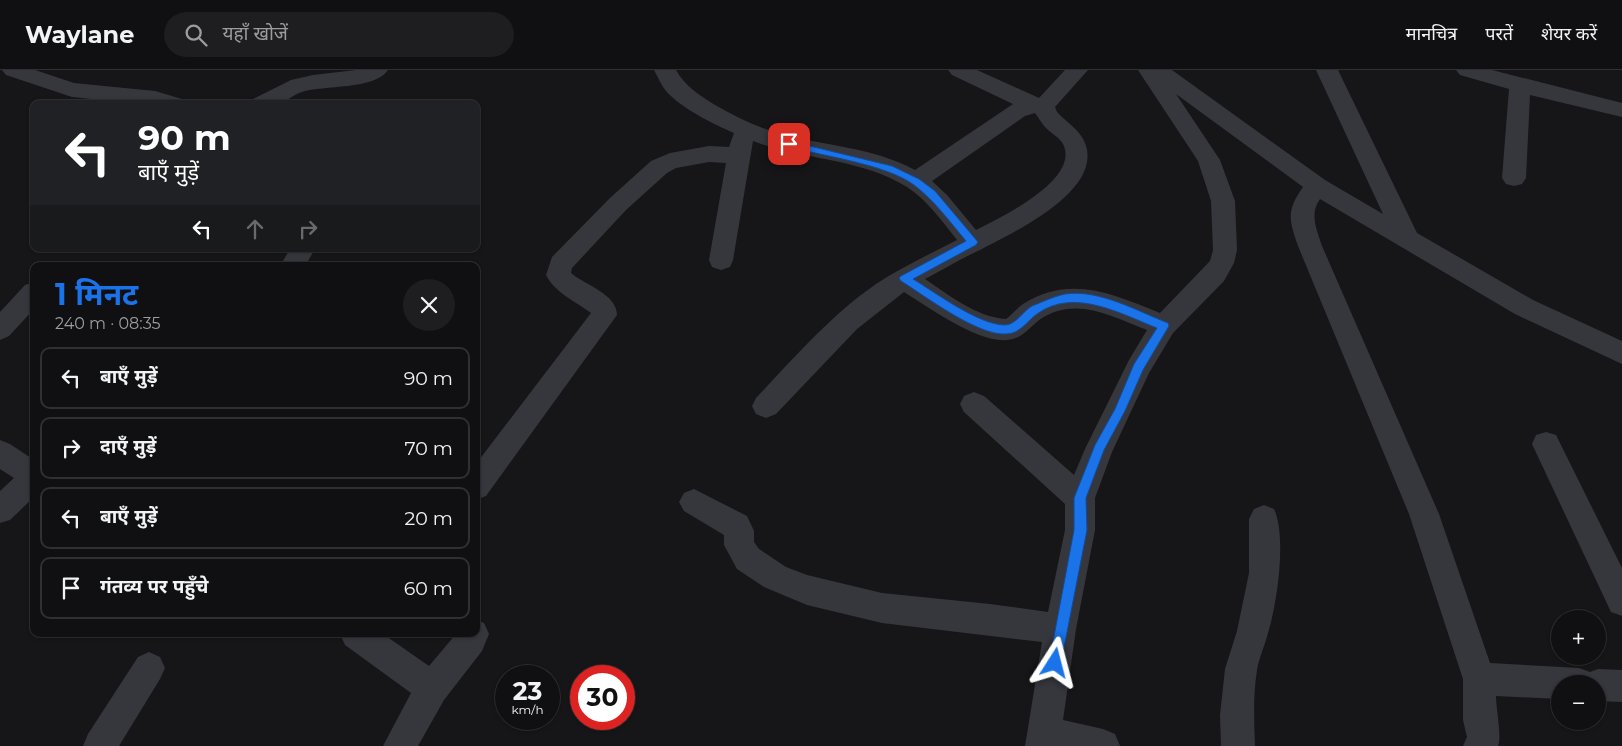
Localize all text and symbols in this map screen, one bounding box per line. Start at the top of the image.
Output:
search box [164,12,514,57]
text: Waylane [25,20,134,49]
icon: search [182,21,210,49]
text: यहाँ खोजें [222,22,288,45]
text: मानचित्र [1406,23,1457,45]
text: परतें [1485,23,1513,45]
text: शेयर करें [1541,23,1597,45]
text: 90 m [138,116,231,159]
icon: left [55,120,120,185]
pin [768,123,810,165]
icon: arrive [775,130,803,158]
text: बाएँ मुड़ें [138,159,199,186]
icon: left [188,215,216,243]
icon: ahead [241,215,269,243]
icon: right [294,215,322,243]
text: 1 मिनट [55,276,138,313]
button: close [403,279,455,331]
text: 240 m · 08:35 [55,314,161,333]
icon: left [57,364,85,392]
text: बाएँ मुड़ें [100,365,157,388]
text: 90 m [404,367,453,390]
icon: right [57,434,85,462]
text: दाएँ मुड़ें [100,435,156,458]
text: 70 m [404,437,453,460]
icon: left [57,504,85,532]
text: बाएँ मुड़ें [100,505,157,528]
text: 20 m [405,507,453,530]
icon: arrive [57,574,85,602]
text: गंतव्य पर पहुँचे [100,575,208,598]
text: 60 m [404,577,453,600]
map controls [1551,610,1606,730]
button: + [1551,610,1606,665]
position arrow [1028,636,1080,688]
speed limit sign: 30 [570,665,635,730]
button: − [1551,675,1606,730]
text: 23 [513,676,542,706]
text: km/h [511,702,544,717]

